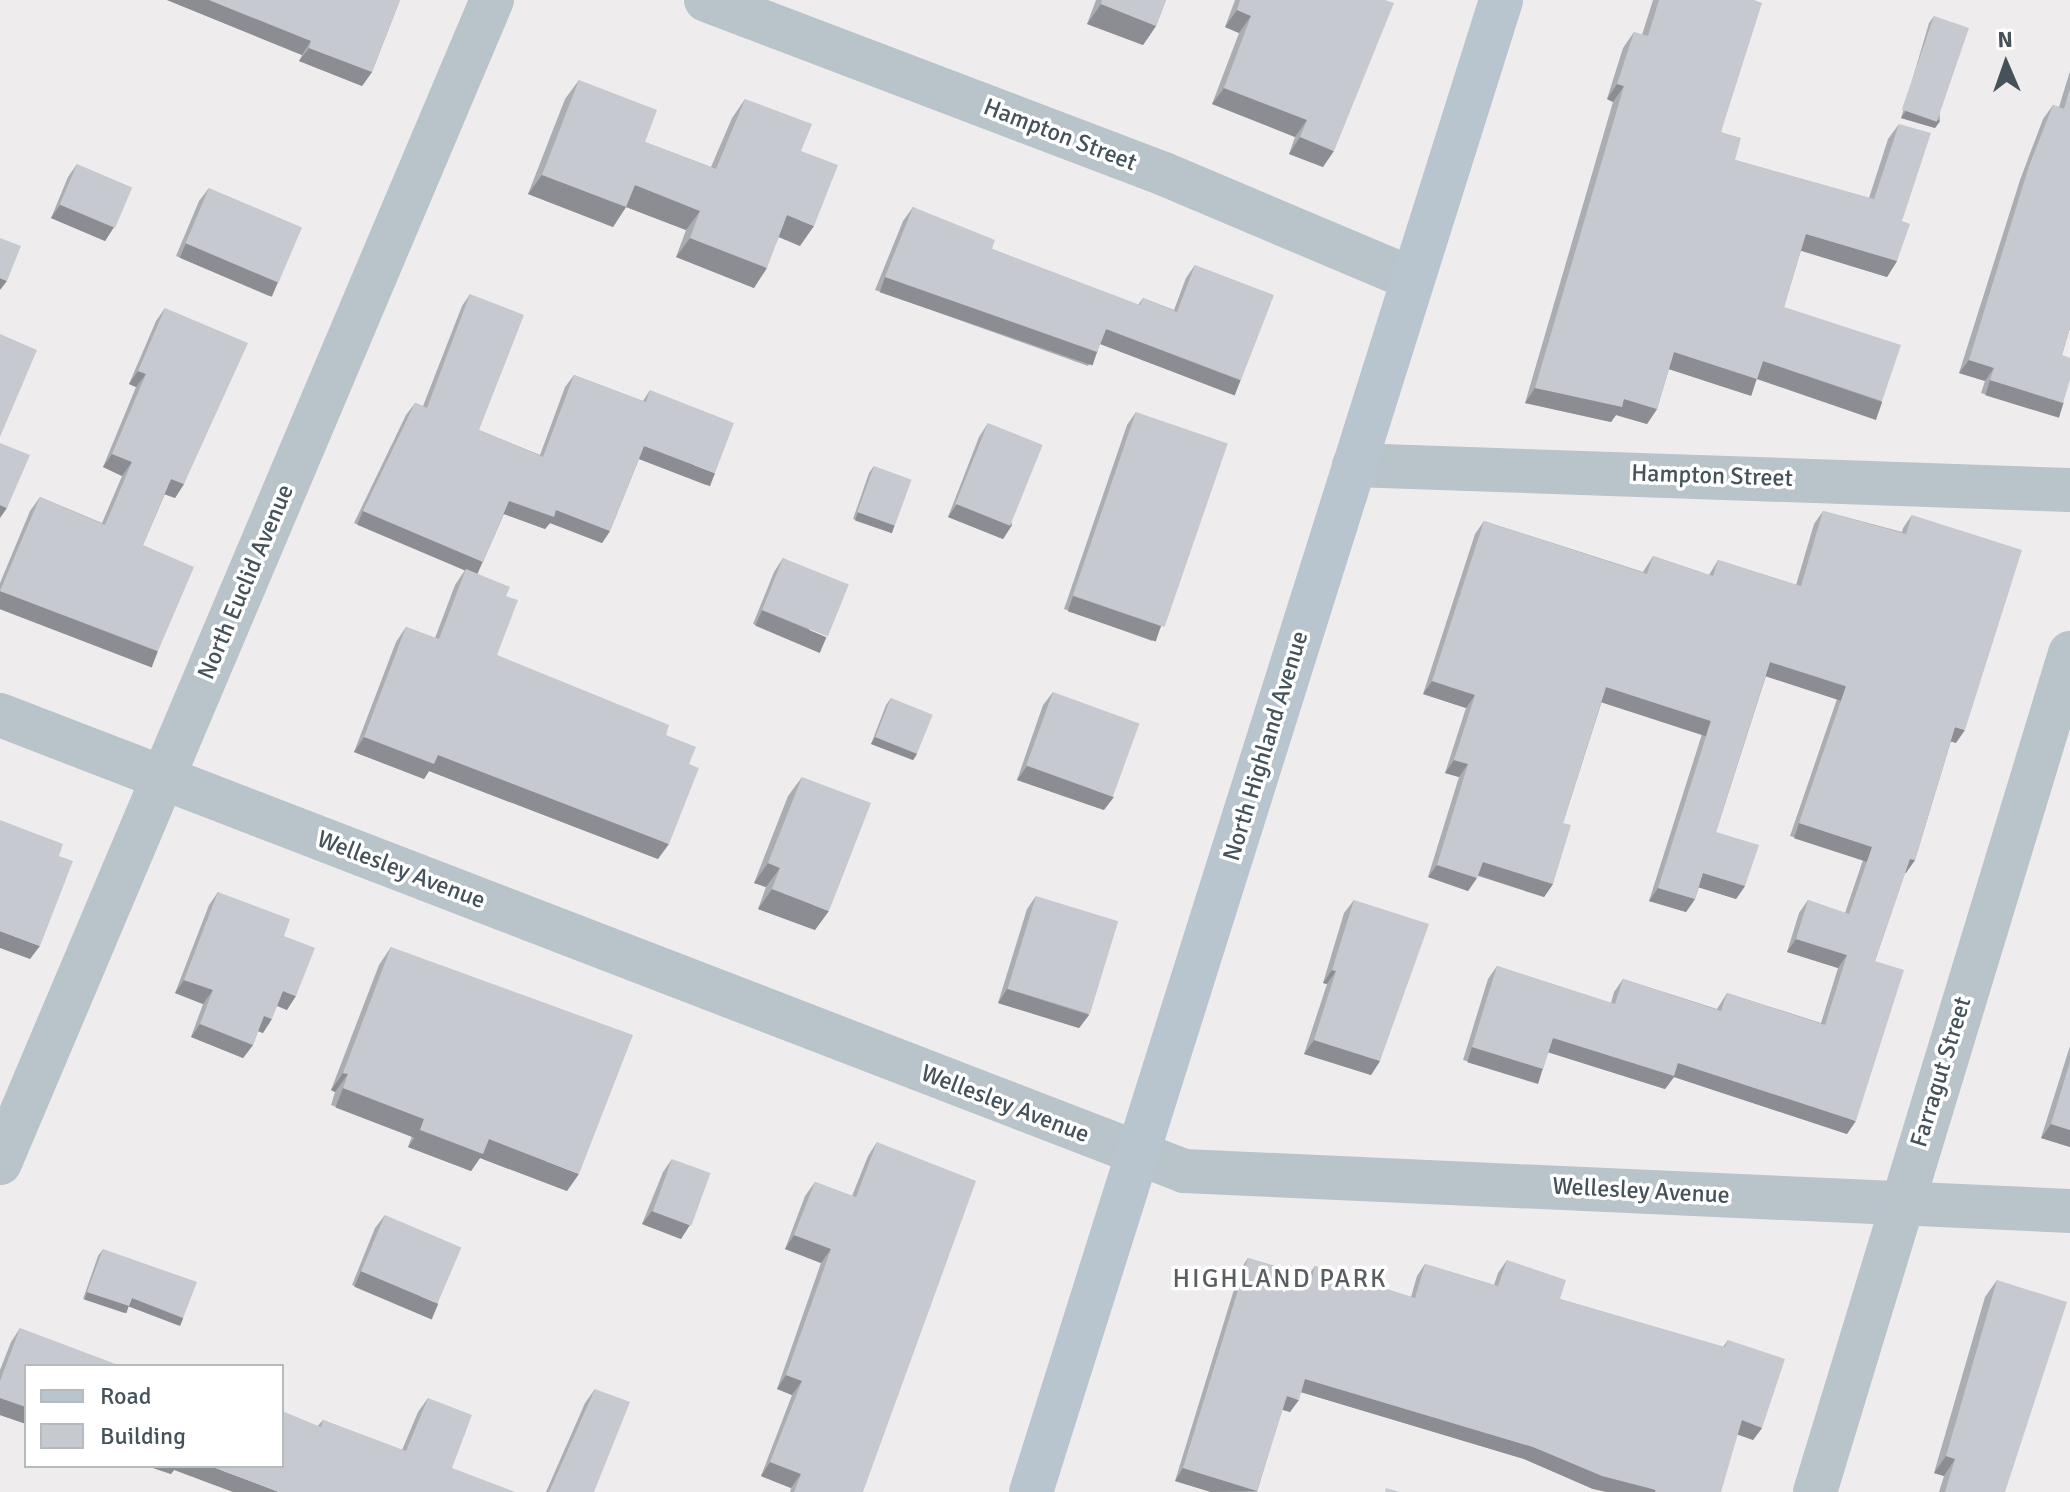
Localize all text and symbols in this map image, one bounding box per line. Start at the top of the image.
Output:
north arrow [1966,24,2046,104]
text: N [1997,26,2013,53]
street label: Hampton Street [979,93,1141,177]
street label: Hampton Street [1631,459,1793,493]
street label: North Euclid Avenue [192,480,300,684]
street label: North Highland Avenue [1217,628,1315,864]
street label: Wellesley Avenue [313,825,489,915]
street label: Farragut Street [1905,993,1977,1151]
street label: Wellesley Avenue [917,1059,1093,1149]
street label: Wellesley Avenue [1552,1172,1730,1210]
district label: HIGHLAND PARK [1172,1264,1388,1296]
legend [24,1364,284,1468]
text: Road [100,1381,151,1411]
text: Building [100,1421,186,1451]

